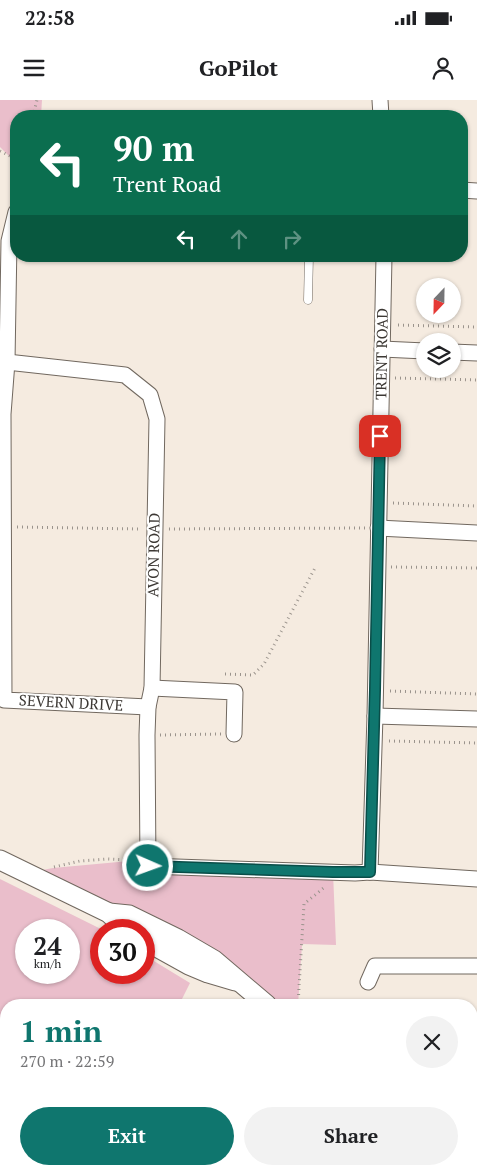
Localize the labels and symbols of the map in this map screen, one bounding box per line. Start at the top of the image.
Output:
north arrow [416,278,461,322]
street label: TRENT ROAD [370,308,392,400]
pin [359,415,401,457]
street label: AVON ROAD [142,513,164,597]
street label: SEVERN DRIVE [18,689,124,715]
position arrow [121,839,173,891]
speed limit sign: 30 [90,919,155,984]

